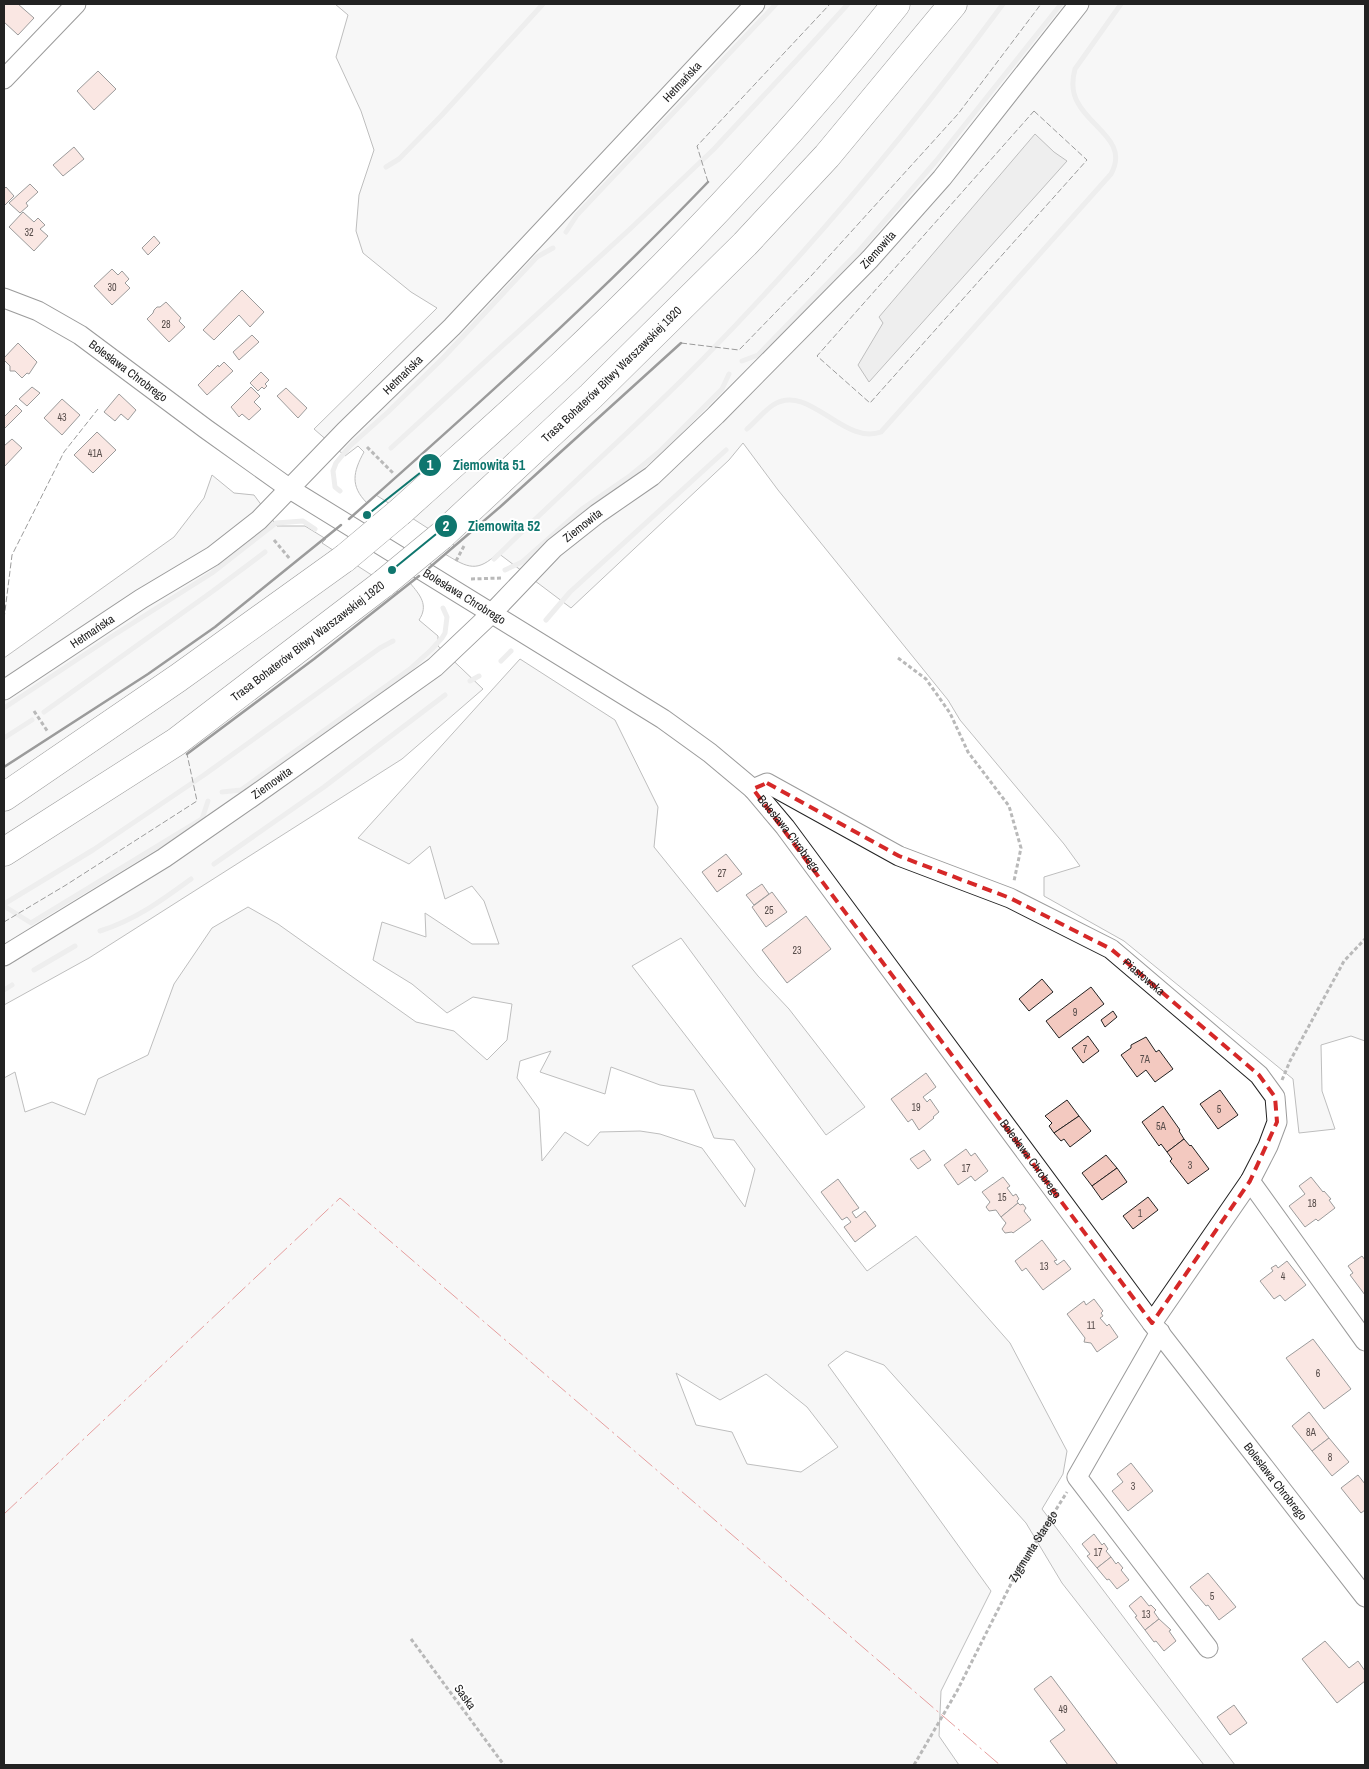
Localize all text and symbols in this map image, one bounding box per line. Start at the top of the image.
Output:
street label: Hetmańska [659,58,705,105]
house number: 32 [24,226,34,239]
street label: Ziemowita [857,227,900,272]
house number: 30 [107,281,117,294]
street label: Trasa Bohaterów Bitwy Warszawskiej 1920 [538,303,685,446]
house number: 28 [161,318,171,331]
street label: Bolesława Chrobrego [86,336,171,406]
street label: Hetmańska [379,351,427,398]
house number: 43 [57,411,67,424]
house number: 41A [88,447,103,460]
callout: Ziemowita 51 [418,450,535,479]
text: 1 [427,454,434,475]
text: Ziemowita 51 [453,456,526,474]
street label: Ziemowita [560,504,606,546]
callout: Ziemowita 52 [433,511,550,540]
text: 2 [443,515,450,536]
text: Ziemowita 52 [468,517,540,535]
street label: Bolesława Chrobrego [420,565,509,628]
street label: Trasa Bohaterów Bitwy Warszawskiej 1920 [228,577,388,705]
street label: Hetmańska [67,611,118,652]
street label: Ziemowita [248,763,296,803]
street label: Bolesława Chrobrego [754,792,824,876]
house number: 27 [717,867,727,880]
house number: 25 [764,904,774,917]
house number: 23 [792,944,802,957]
street label: Piastowska [1119,955,1169,1000]
house number: 9 [1073,1006,1078,1019]
house number: 7 [1083,1043,1088,1056]
house number: 7A [1140,1053,1151,1066]
house number: 19 [911,1101,921,1114]
house number: 5 [1217,1103,1222,1116]
street label: Bolesława Chrobrego [996,1116,1065,1201]
house number: 5A [1156,1120,1167,1133]
house number: 3 [1188,1159,1193,1172]
house number: 17 [961,1162,971,1175]
house number: 15 [997,1191,1007,1204]
house number: 18 [1307,1197,1317,1210]
house number: 1 [1138,1207,1143,1220]
house number: 13 [1039,1260,1049,1273]
house number: 4 [1281,1270,1286,1283]
house number: 11 [1087,1319,1096,1332]
house number: 6 [1316,1367,1321,1380]
house number: 8A [1306,1426,1317,1439]
street label: Bolesława Chrobrego [1240,1439,1310,1524]
house number: 8 [1328,1451,1333,1464]
house number: 3 [1131,1480,1136,1493]
street label: Zygmunta Starego [1005,1508,1061,1585]
house number: 17 [1093,1546,1103,1559]
house number: 5 [1210,1590,1215,1603]
house number: 13 [1141,1608,1151,1621]
street label: Saska [450,1681,480,1713]
house number: 49 [1058,1703,1068,1716]

